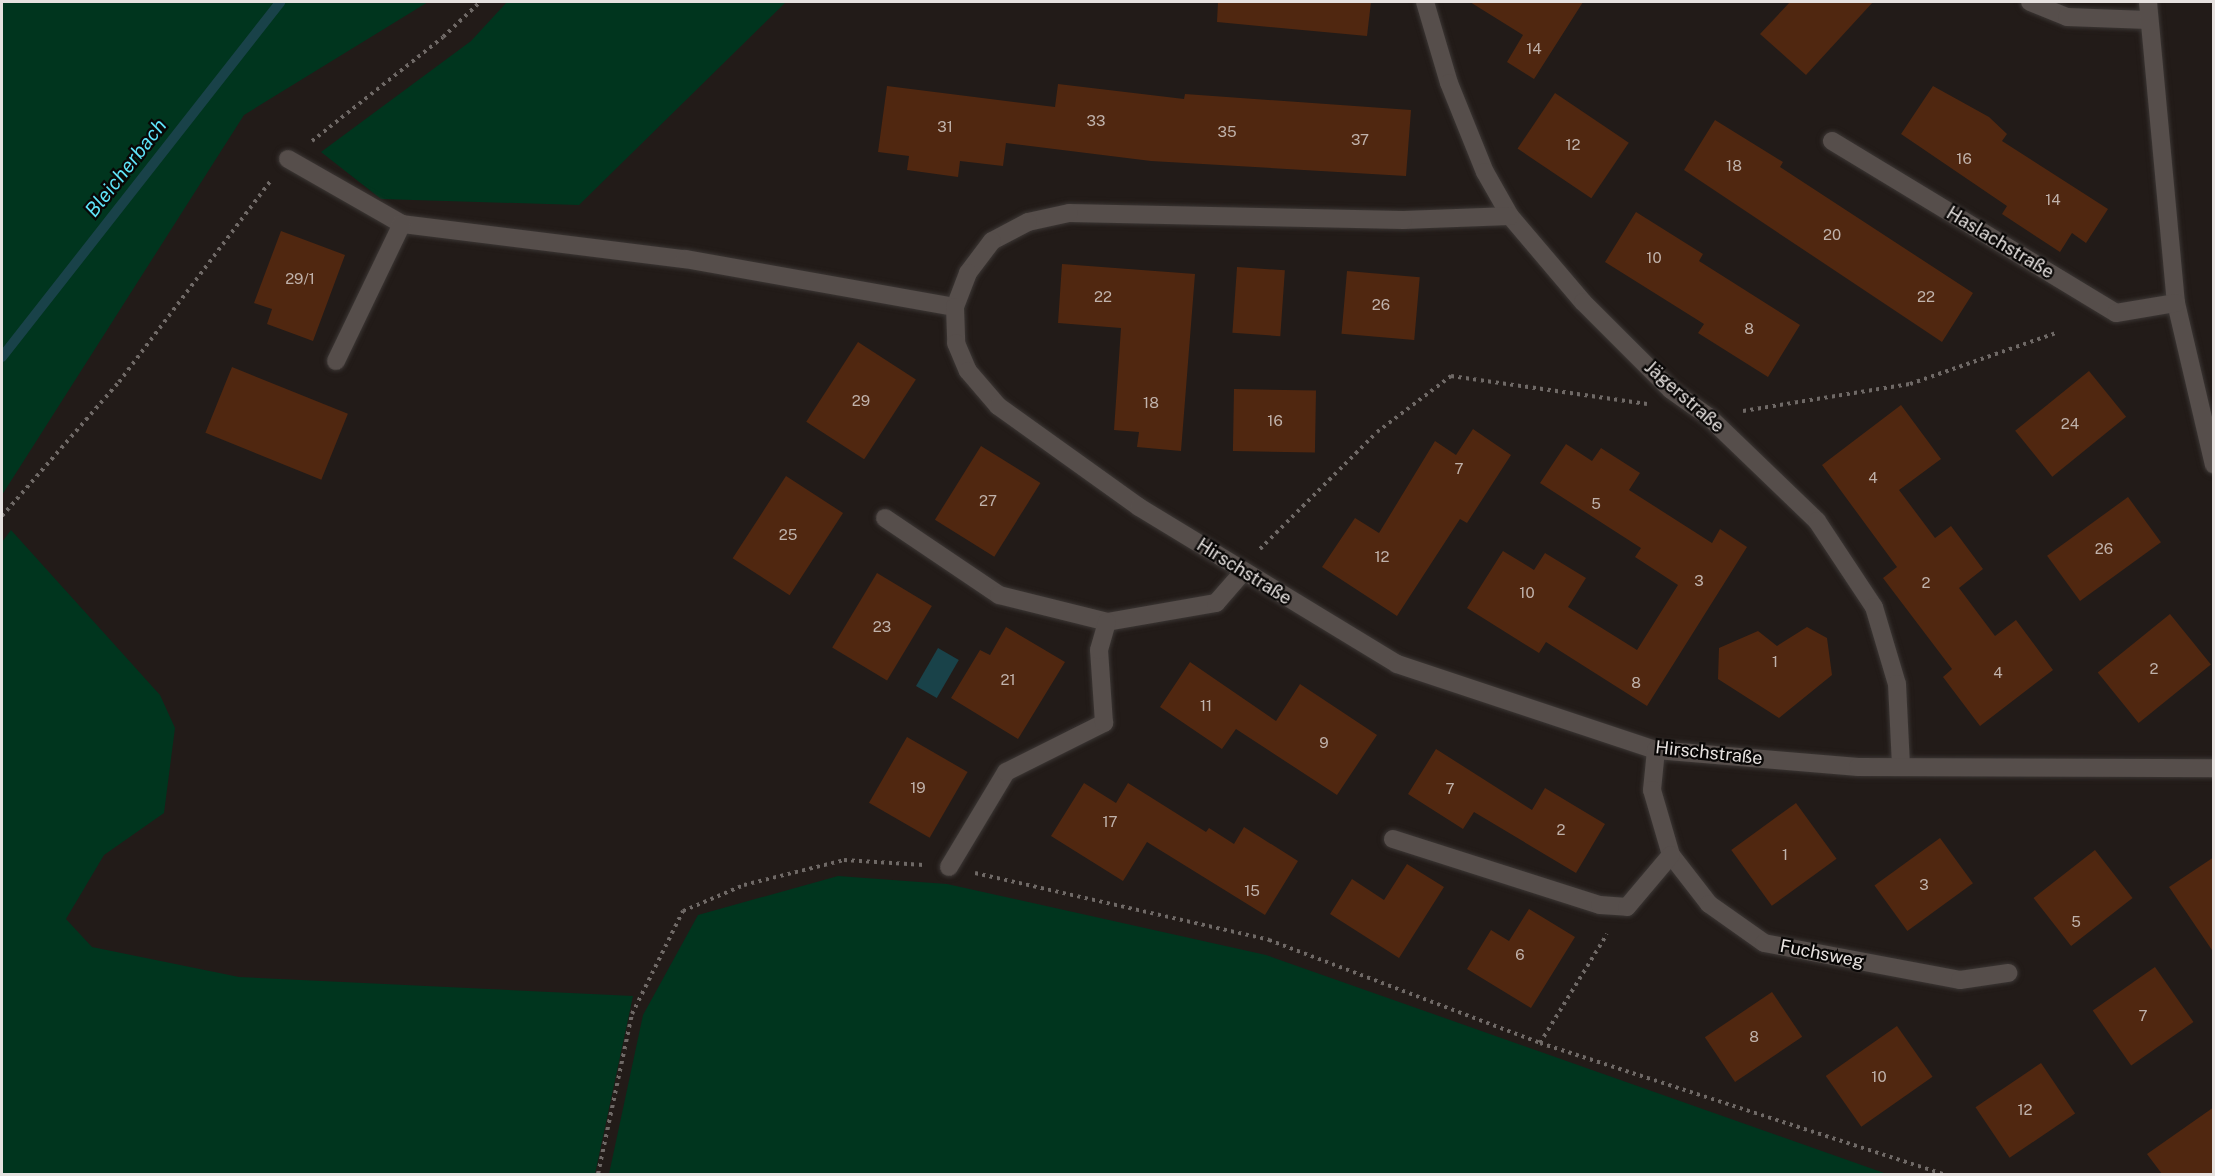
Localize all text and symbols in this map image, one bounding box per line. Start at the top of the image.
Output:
house number: 14 [1526,40,1542,58]
house number: 33 [1087,112,1105,130]
water label: Bleicherbach [80,114,172,222]
house number: 31 [937,118,953,136]
house number: 35 [1217,123,1237,141]
house number: 37 [1351,131,1369,149]
house number: 12 [1565,136,1581,154]
house number: 16 [1956,150,1972,168]
house number: 18 [1726,157,1742,175]
house number: 14 [2045,191,2061,209]
street label: Haslachstraße [1942,202,2058,284]
house number: 20 [1823,226,1841,244]
house number: 10 [1646,249,1662,267]
house number: 29/1 [285,270,315,288]
house number: 22 [1094,288,1112,306]
house number: 22 [1917,288,1935,306]
house number: 26 [1372,296,1390,314]
house number: 8 [1744,320,1754,338]
street label: Jägerstraße [1640,357,1728,437]
house number: 29 [852,392,870,410]
house number: 18 [1143,394,1159,412]
house number: 16 [1267,412,1283,430]
house number: 24 [2061,415,2079,433]
house number: 7 [1454,460,1464,478]
house number: 4 [1868,469,1878,487]
house number: 27 [979,492,997,510]
house number: 5 [1591,495,1601,513]
house number: 25 [779,526,797,544]
street label: Hirschstraße [1193,534,1295,610]
house number: 26 [2095,540,2113,558]
house number: 12 [1374,548,1390,566]
house number: 3 [1694,572,1704,590]
house number: 2 [1922,574,1930,592]
house number: 10 [1519,584,1535,602]
house number: 23 [873,618,891,636]
house number: 1 [1772,653,1778,671]
house number: 2 [2150,660,2158,678]
house number: 4 [1993,664,2003,682]
house number: 21 [1000,671,1016,689]
house number: 8 [1631,674,1641,692]
house number: 11 [1200,697,1212,715]
house number: 9 [1319,734,1329,752]
street label: Hirschstraße [1654,737,1764,769]
house number: 19 [910,779,926,797]
house number: 7 [1445,780,1455,798]
house number: 17 [1102,813,1118,831]
house number: 2 [1557,821,1565,839]
house number: 1 [1782,846,1788,864]
house number: 3 [1919,876,1929,894]
house number: 15 [1244,882,1260,900]
house number: 5 [2071,913,2081,931]
street label: Fuchsweg [1778,935,1866,973]
house number: 6 [1515,946,1525,964]
house number: 7 [2138,1007,2148,1025]
house number: 8 [1749,1028,1759,1046]
house number: 10 [1871,1068,1887,1086]
house number: 12 [2017,1101,2033,1119]

